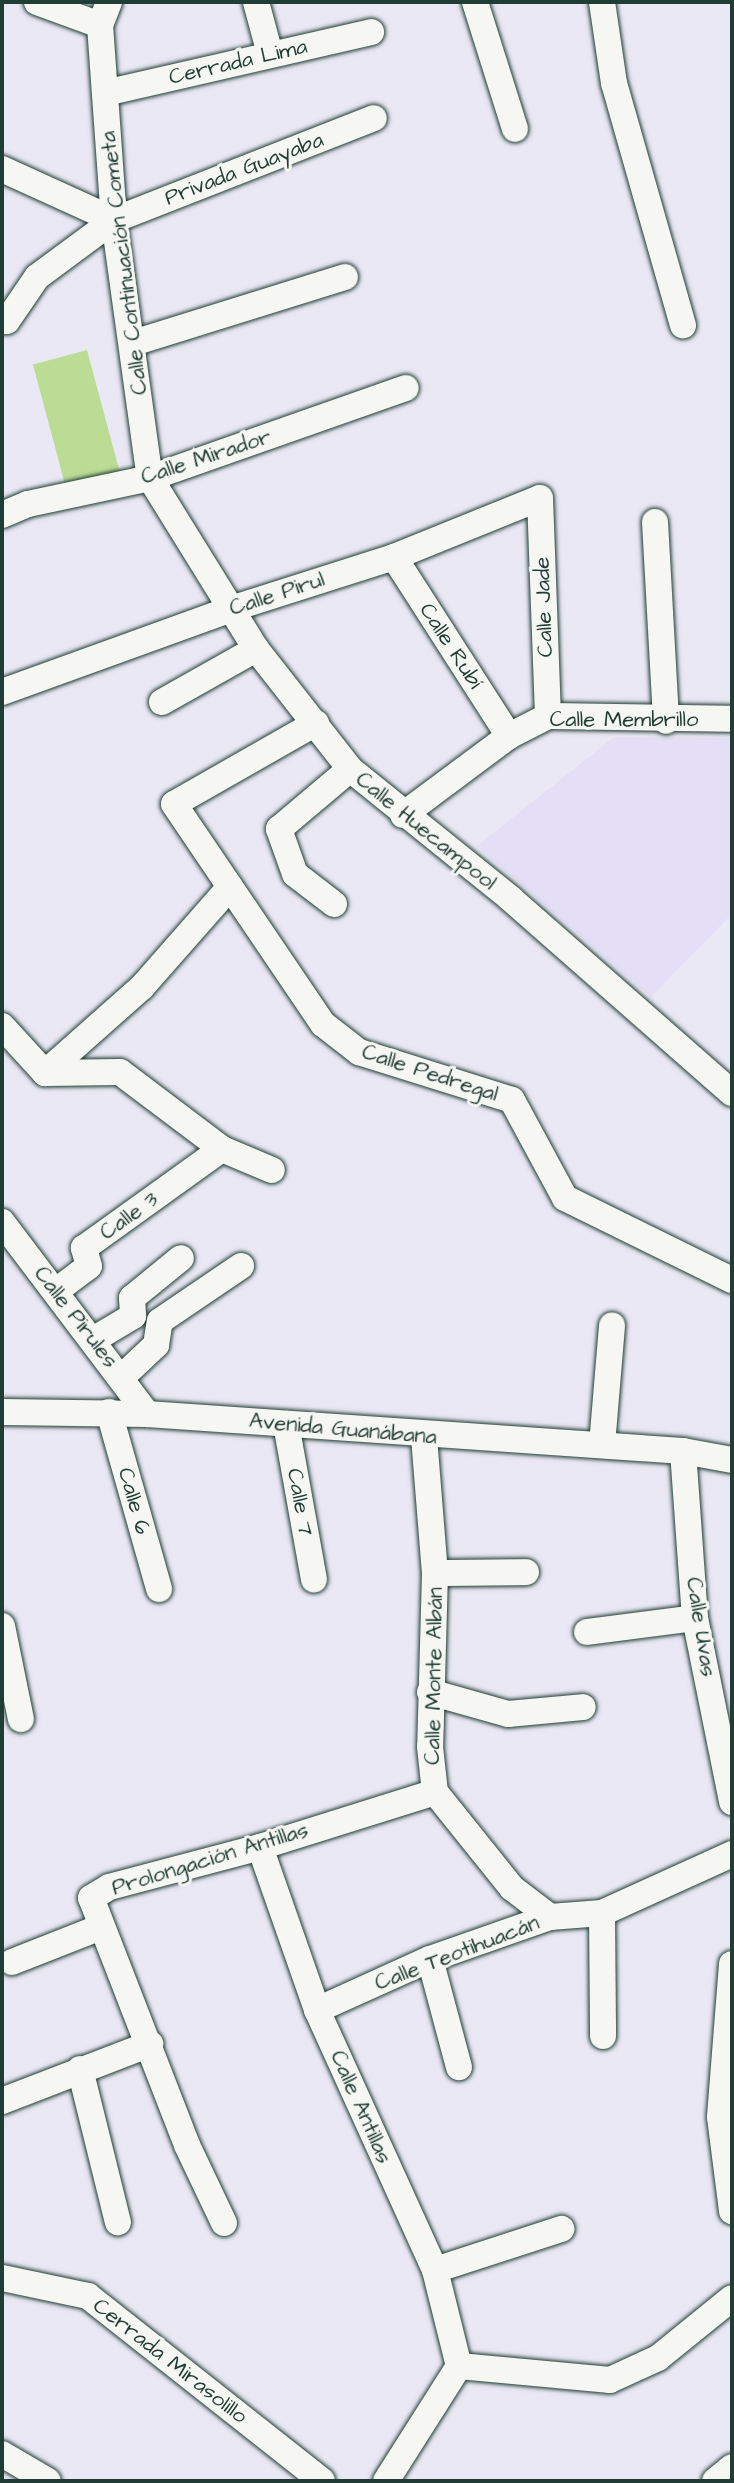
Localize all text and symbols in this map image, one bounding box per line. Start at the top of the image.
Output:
street label: Cerrada Lima [166,33,310,91]
street label: Privada Guayaba [161,127,327,211]
street label: Calle Continuación Cometa [95,130,153,396]
street label: Calle Mirador [138,424,274,490]
street label: Calle Jade [529,556,559,658]
street label: Calle Pirul [226,566,328,622]
street label: Calle Rubí [414,598,488,694]
street label: Calle Membrillo [550,707,698,733]
street label: Calle Huecampool [350,766,502,896]
street label: Calle Pedregal [359,1039,501,1107]
street label: Calle 3 [95,1186,163,1246]
street label: Calle Pirules [28,1261,124,1373]
street label: Avenida Guanábana [248,1408,438,1450]
street label: Calle 6 [112,1465,156,1537]
street label: Calle 7 [281,1466,319,1538]
street label: Calle Uvas [680,1575,722,1679]
street label: Calle Monte Albán [419,1587,449,1765]
street label: Prolongación Antillas [109,1817,311,1901]
street label: Calle Teotihuacán [371,1910,543,1996]
street label: Calle Antillas [324,2046,398,2168]
street label: Cerrada Mirasolillo [88,2293,252,2429]

